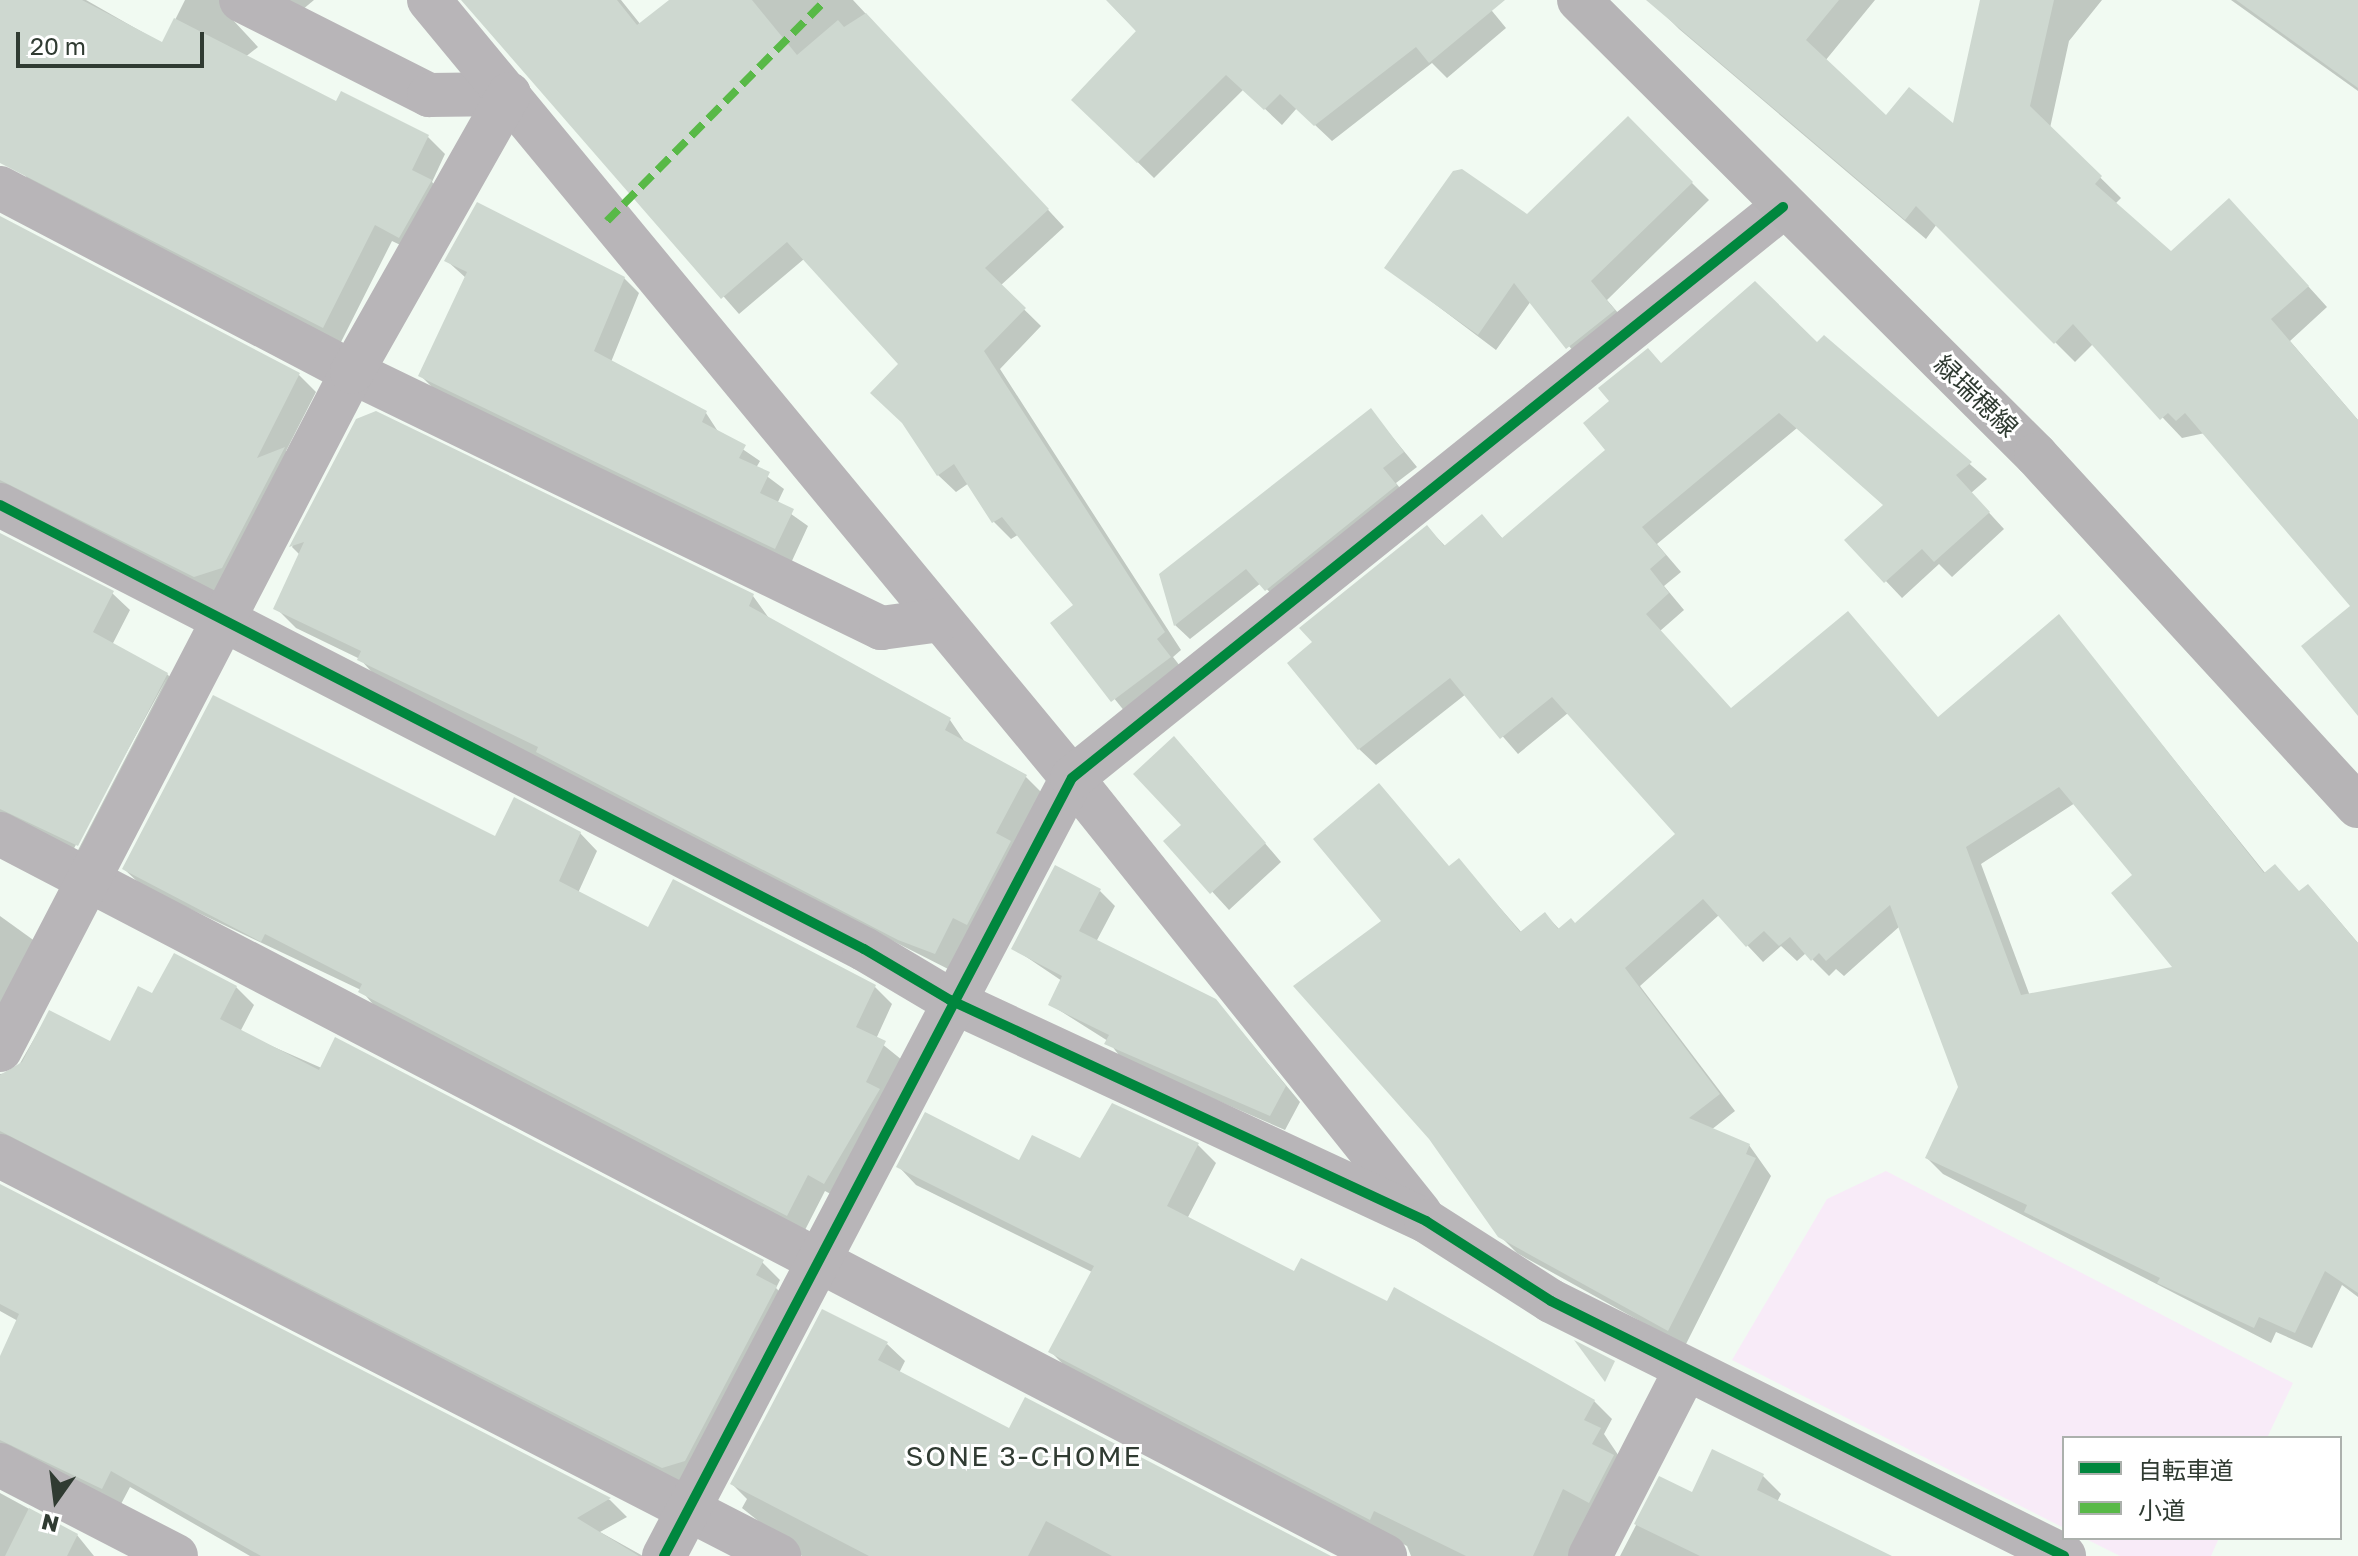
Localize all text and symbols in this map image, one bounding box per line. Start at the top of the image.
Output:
scale bar [20,16,208,66]
text: 20 m [30,31,86,60]
street label: 緑瑞穂線 [1928,349,2024,443]
legend [2062,1436,2342,1540]
district label: SONE 3-CHOME [905,1439,1143,1473]
text: 自転車道 [2138,1455,2234,1484]
north arrow [16,1460,96,1540]
text: 小道 [2138,1495,2186,1524]
text: N [39,1509,61,1539]

